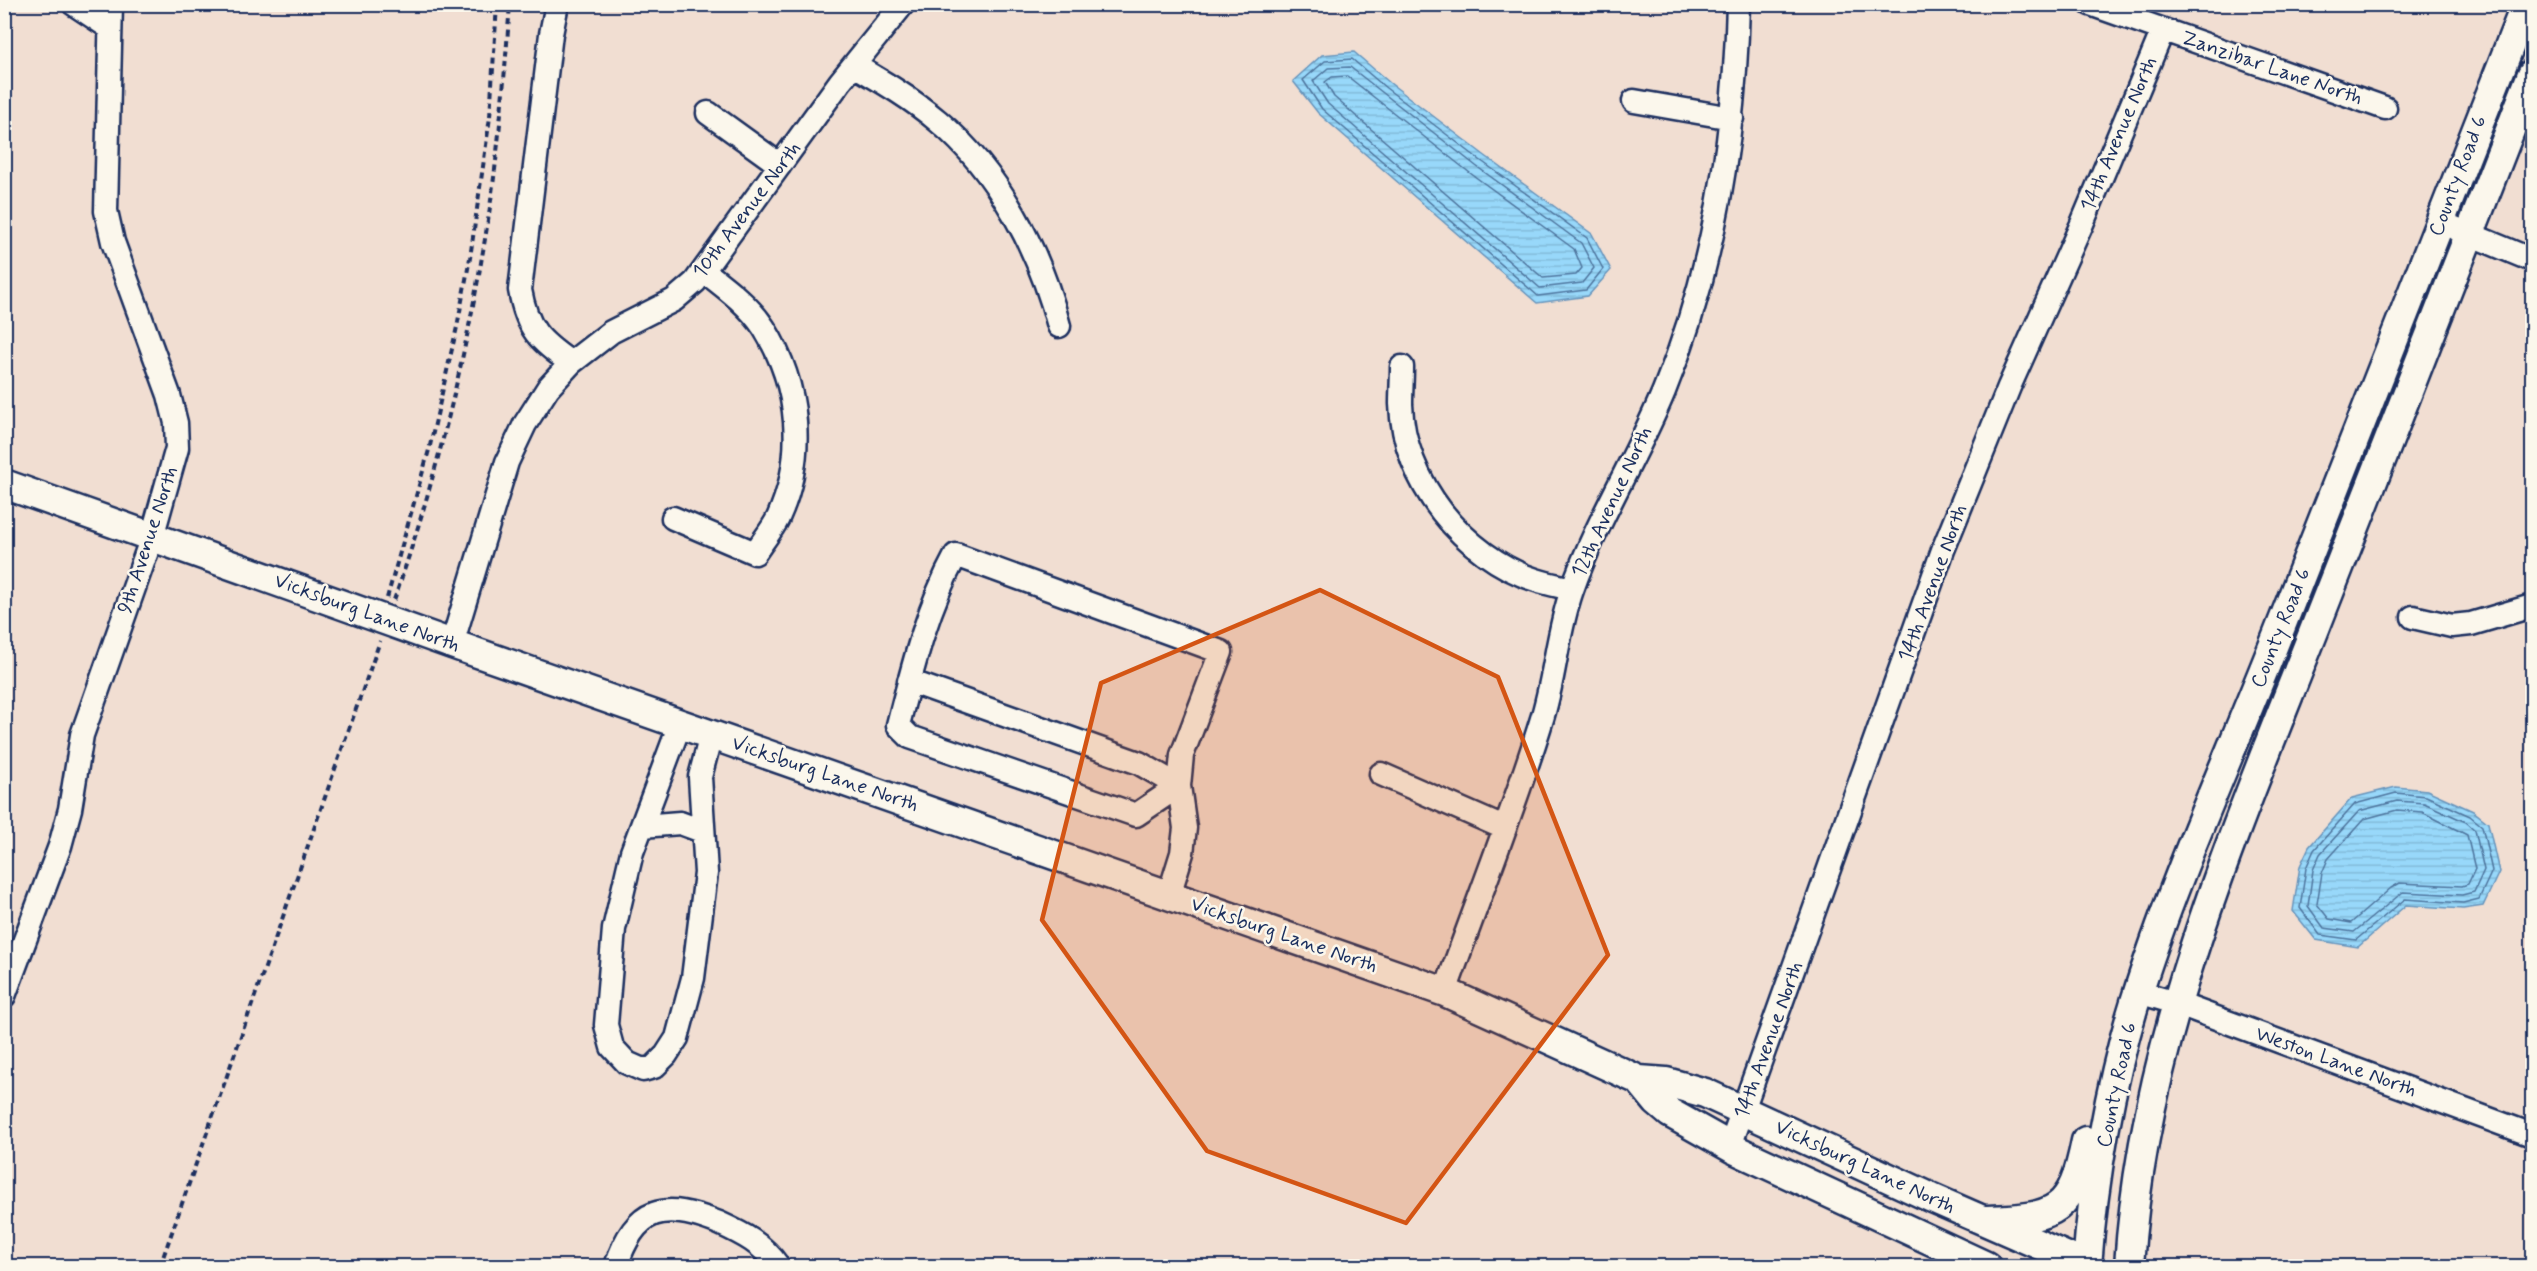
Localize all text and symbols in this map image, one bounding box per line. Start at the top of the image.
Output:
street label: Zanzibar Lane North [2178,24,2366,112]
street label: 14th Avenue North [2074,52,2164,216]
street label: County Road 6 [2422,112,2494,240]
street label: 10th Avenue North [686,136,808,284]
street label: 12th Avenue North [1565,422,1659,582]
street label: 9th Avenue North [111,463,185,617]
street label: 14th Avenue North [1892,501,1974,665]
street label: County Road 6 [2244,564,2318,692]
street label: Vicksburg Lane North [270,566,464,660]
street label: Vicksburg Lane North [728,729,922,819]
street label: Vicksburg Lane North [1187,890,1381,980]
street label: 14th Avenue North [1728,958,1810,1122]
street label: County Road 6 [2090,1020,2144,1150]
street label: Weston Lane North [2251,1020,2421,1104]
street label: Vicksburg Lane North [1770,1113,1960,1221]

